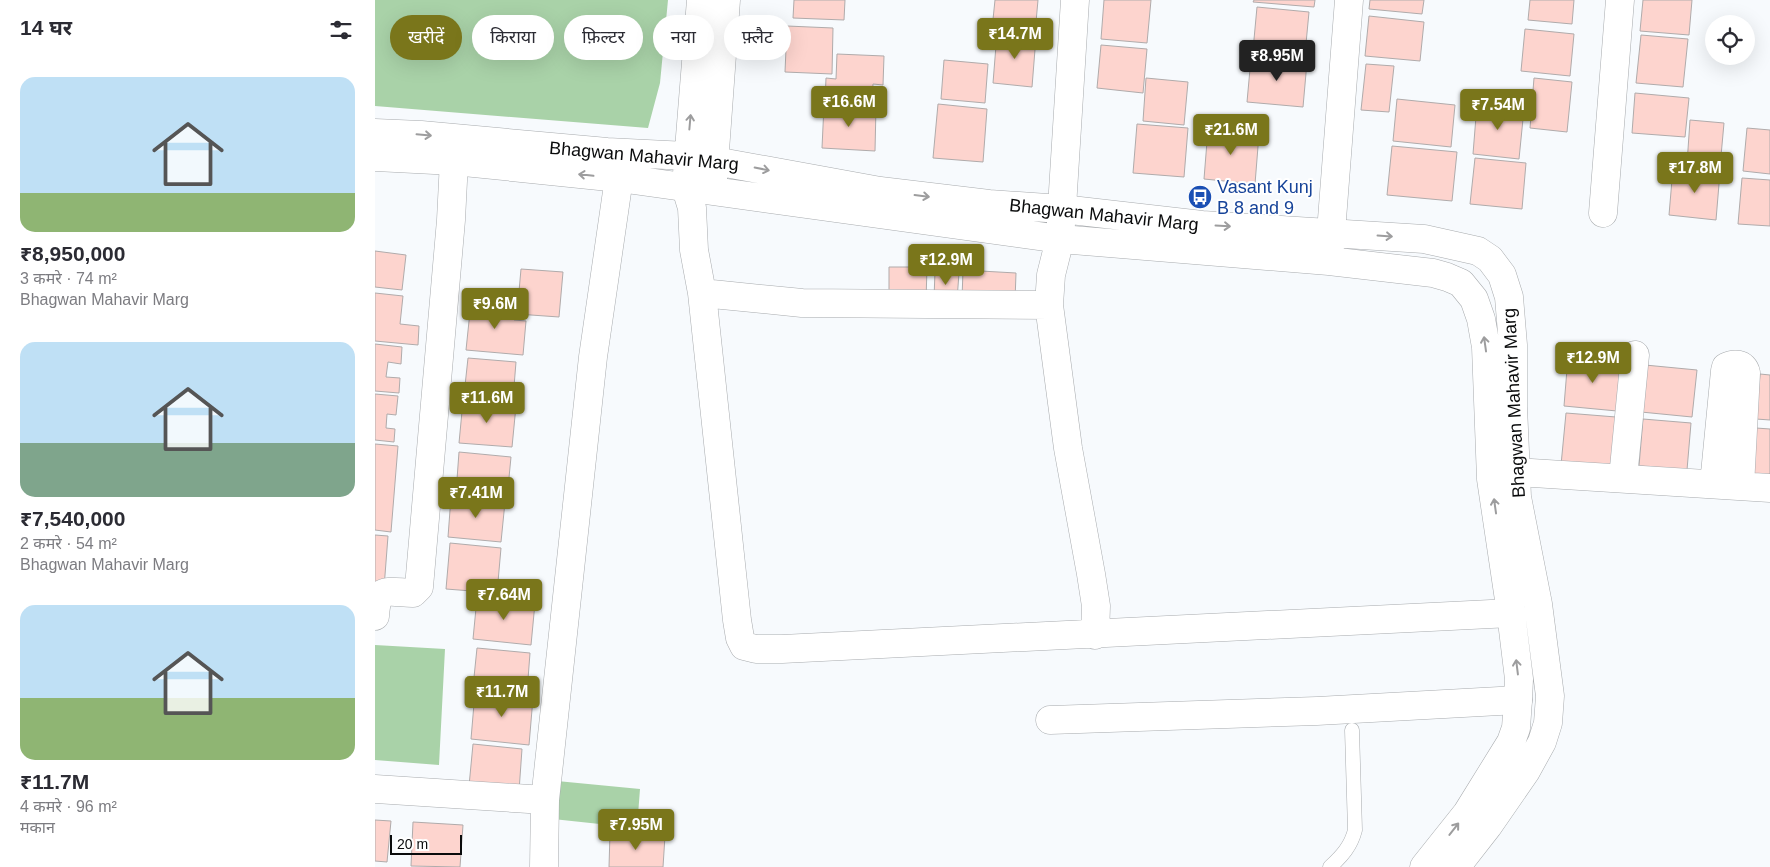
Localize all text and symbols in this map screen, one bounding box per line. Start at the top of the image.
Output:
chip: खरीदें [390,15,462,60]
chip: किराया [472,15,554,60]
chip: फ़िल्टर [564,15,643,60]
chip: नया [653,15,714,60]
chip: फ़्लैट [724,15,791,60]
map controls [1705,15,1755,65]
button: locate [1705,15,1755,65]
text: 14 घर [20,16,72,39]
icon: filters [327,16,355,44]
pin: ₹14.7M [974,18,1056,60]
text: ₹14.7M [988,25,1042,42]
pin: ₹8.95M [1236,39,1318,82]
text: ₹8.95M [1250,47,1304,64]
pin: ₹16.6M [808,86,890,128]
pin: ₹7.54M [1457,88,1539,131]
text: ₹16.6M [822,93,876,110]
text: ₹7.54M [1471,96,1525,113]
icon: home [143,109,233,199]
one-way arrow [686,114,695,130]
pin: ₹21.6M [1190,114,1272,156]
text: ₹21.6M [1204,121,1258,138]
one-way arrow [415,131,431,140]
street label: Bhagwan Mahavir Marg [548,138,740,174]
pin: ₹17.8M [1654,152,1736,194]
text: ₹17.8M [1668,159,1722,176]
one-way arrow [754,164,770,174]
one-way arrow [578,170,594,179]
place label: Vasant Kunj B 8 and 9 [1217,177,1313,218]
bus stop icon: Vasant Kunj B 8 and 9 [1187,184,1213,210]
one-way arrow [914,191,930,201]
street label: Bhagwan Mahavir Marg [1008,195,1200,235]
one-way arrow [1215,222,1231,231]
one-way arrow [1377,231,1393,240]
text: ₹8,950,000 [20,242,125,265]
pin: ₹12.9M [905,244,987,286]
text: ₹12.9M [919,251,973,268]
text: 3 कमरे · 74 m² [20,270,117,287]
pin: ₹9.6M [460,288,530,330]
text: Bhagwan Mahavir Marg [20,291,189,308]
text: ₹9.6M [473,295,517,312]
street label: Bhagwan Mahavir Marg [1499,308,1529,498]
one-way arrow [1480,337,1490,353]
pin: ₹12.9M [1552,342,1634,384]
text: ₹12.9M [1566,349,1620,366]
icon: home [143,374,233,464]
pin: ₹11.6M [446,382,528,424]
text: ₹11.6M [461,389,513,406]
pin: ₹7.41M [435,476,517,519]
text: ₹7.41M [449,484,503,501]
one-way arrow [1490,499,1500,515]
text: ₹7,540,000 [20,507,125,530]
text: 2 कमरे · 54 m² [20,535,117,552]
text: Bhagwan Mahavir Marg [20,556,189,573]
pin: ₹7.64M [463,578,545,621]
text: ₹7.64M [477,586,531,603]
icon: home [143,638,233,728]
one-way arrow [1512,660,1522,676]
pin: ₹11.7M [461,676,543,718]
text: ₹11.7M [476,683,528,700]
text: ₹11.7M [20,770,89,793]
text: 4 कमरे · 96 m² [20,798,117,815]
pin: ₹7.95M [595,808,677,851]
text: ₹7.95M [609,816,663,833]
text: मकान [20,819,55,836]
one-way arrow [1449,822,1459,836]
scale bar [390,832,463,855]
text: 20 m [397,836,428,852]

